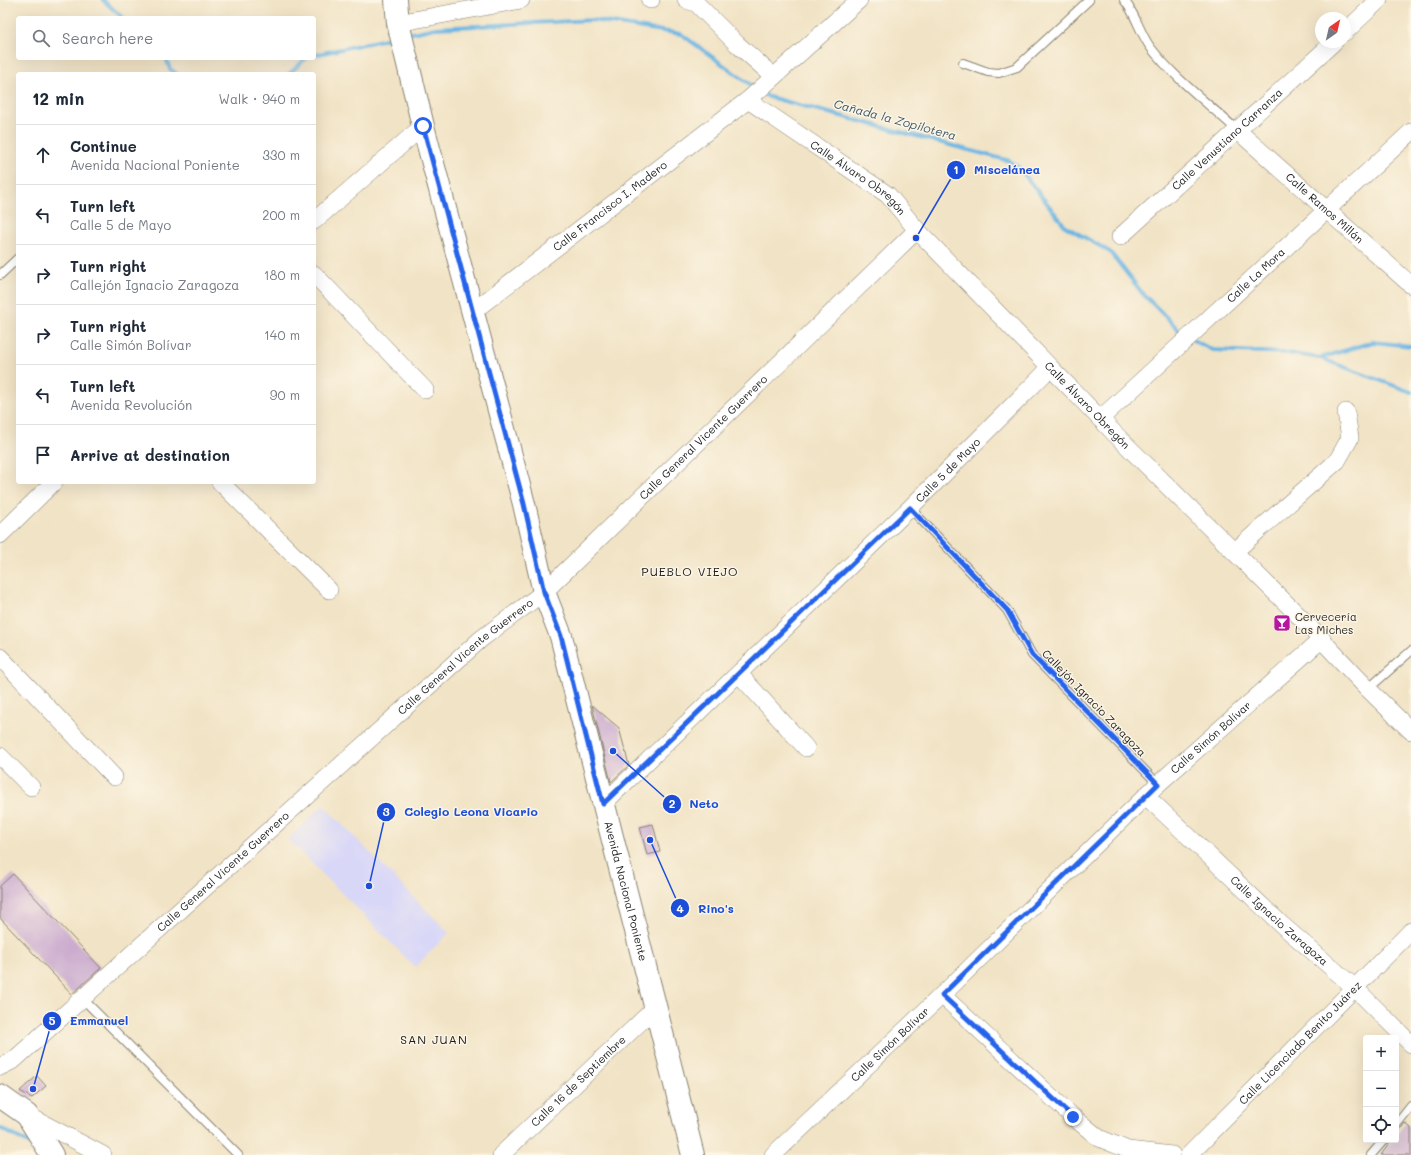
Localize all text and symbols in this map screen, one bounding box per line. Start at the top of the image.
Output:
north arrow [1315,12,1351,48]
search box [16,16,316,60]
icon: search [30,27,52,49]
text: Search here [62,28,153,48]
street label: Calle Venustiano Carranza [1168,85,1286,193]
text: 12 min [32,87,84,109]
text: Walk · 940 m [218,90,300,107]
water label: Cañada la Zopilotera [832,95,958,143]
route start [414,117,432,135]
text: Continue [70,136,137,156]
street label: Calle Álvaro Obregón [808,137,909,218]
icon: ahead [32,144,54,166]
text: 330 m [262,146,300,163]
text: Avenida Nacional Poniente [70,156,240,173]
street label: Calle Francisco I. Madero [550,157,670,254]
callout: Miscelánea [946,158,1049,182]
text: 1 [953,161,959,177]
text: Miscelánea [974,161,1040,177]
street label: Calle Ramos Millán [1283,169,1367,246]
text: Turn left [70,196,135,216]
icon: left [32,204,54,226]
text: 200 m [262,206,300,223]
text: Calle 5 de Mayo [70,216,171,233]
street label: Calle La Mora [1223,244,1288,306]
text: Turn right [70,256,147,276]
icon: right [32,264,54,286]
text: 180 m [264,266,300,283]
text: Callejón Ignacio Zaragoza [70,276,239,293]
text: Turn right [70,316,147,336]
icon: right [32,324,54,346]
text: 140 m [264,326,300,343]
text: Calle Simón Bolívar [70,336,191,353]
street label: Calle Álvaro Obregón [1042,358,1134,452]
street label: Calle General Vicente Guerrero [636,371,771,503]
text: Turn left [70,376,135,396]
icon: left [32,384,54,406]
text: 90 m [270,386,300,403]
text: Avenida Revolución [70,396,192,413]
street label: Calle 5 de Mayo [912,434,983,505]
icon: arrive [32,444,54,466]
text: Arrive at destination [70,445,230,465]
district label: PUEBLO VIEJO [641,563,739,579]
street label: Calle General Vicente Guerrero [394,595,536,718]
place label: Cervecería Las Miches [1295,609,1357,637]
bar icon: Cervecería Las Miches [1272,613,1292,633]
street label: Callejón Ignacio Zaragoza [1039,646,1150,760]
street label: Calle Simón Bolívar [1167,697,1254,777]
callout: Neto [662,792,726,816]
text: 2 [669,795,676,811]
text: Neto [690,795,718,811]
callout: Colegio Leona Vicario [376,800,546,824]
text: 3 [382,803,390,819]
text: Colegio Leona Vicario [404,803,538,819]
street label: Calle General Vicente Guerrero [153,807,292,935]
street label: Avenida Nacional Poniente [601,819,651,963]
street label: Calle Ignacio Zaragoza [1227,872,1332,969]
callout: Rino's [670,896,742,920]
text: 4 [676,900,684,916]
text: Rino's [698,900,734,916]
street label: Calle Licenciado Benito Juárez [1235,977,1364,1107]
street label: Calle Simón Bolívar [847,1003,932,1085]
callout: Emmanuel [42,1009,137,1033]
text: 5 [48,1012,56,1028]
text: Emmanuel [70,1012,128,1028]
district label: SAN JUAN [400,1031,468,1047]
street label: Calle 16 de Septiembre [527,1032,629,1130]
map controls [1363,1035,1399,1143]
button: + [1363,1035,1399,1071]
button: − [1363,1071,1399,1107]
button: locate [1363,1107,1399,1143]
route end [1064,1108,1082,1126]

